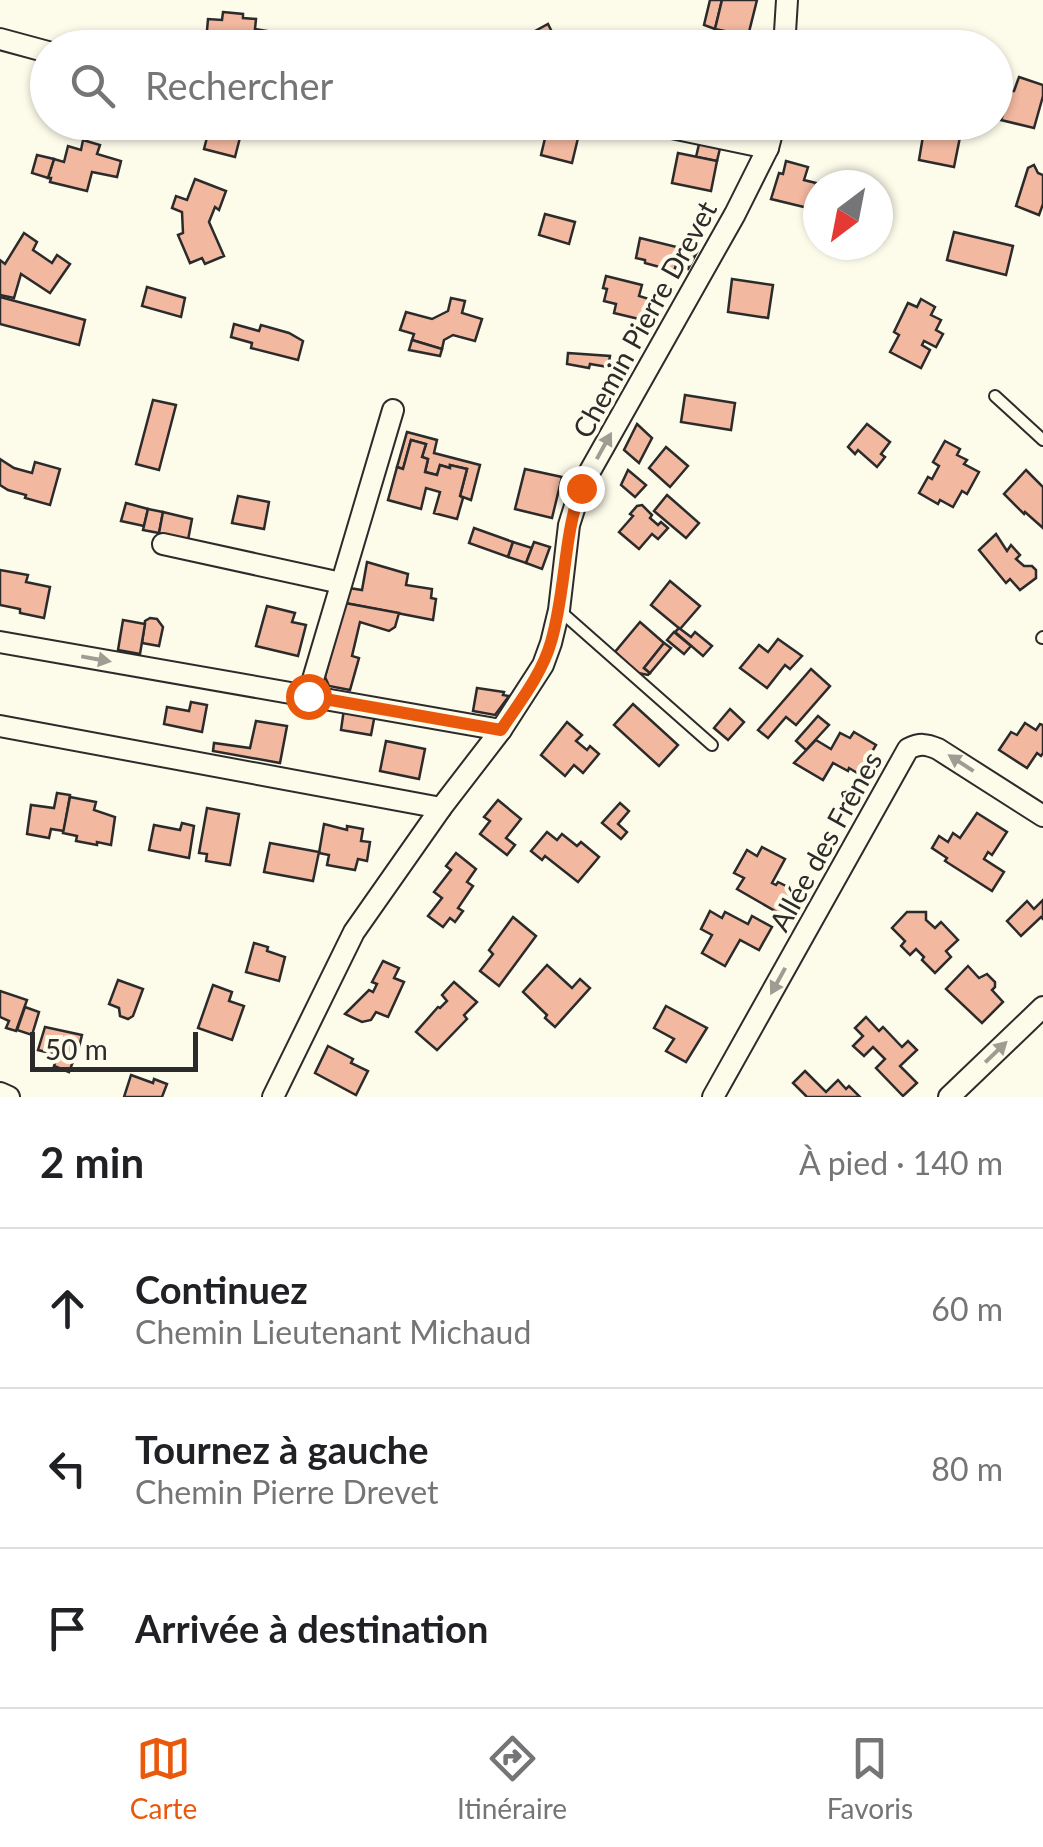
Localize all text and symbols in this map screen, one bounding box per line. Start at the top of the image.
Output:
search box [30,30,1013,140]
icon: search [65,58,120,113]
text: Rechercher [145,62,333,108]
north arrow [803,170,893,260]
street label: Chemin Pierre Drevet [565,195,723,443]
one-way arrow [595,432,613,460]
route end [559,466,605,512]
one-way arrow [81,652,112,667]
route start [286,674,332,720]
street label: Allée des Frênes [762,745,888,937]
one-way arrow [947,755,975,773]
one-way arrow [770,966,787,995]
scale bar [30,1027,198,1072]
text: 50 m [45,1032,108,1066]
one-way arrow [984,1041,1008,1064]
text: 2 min [40,1137,144,1187]
text: À pied · 140 m [799,1143,1003,1182]
text: Continuez [135,1266,308,1312]
icon: ahead [40,1281,95,1336]
text: 60 m [931,1289,1003,1328]
text: Chemin Lieutenant Michaud [135,1312,531,1351]
text: Tournez à gauche [135,1426,428,1472]
icon: left [40,1441,95,1496]
text: 80 m [931,1449,1003,1488]
text: Chemin Pierre Drevet [135,1472,438,1511]
icon: arrive [40,1601,95,1656]
text: Arrivée à destination [135,1605,488,1651]
tab: Carte [130,1731,197,1825]
tab: Itinéraire [457,1731,567,1825]
tab: Favoris [827,1731,913,1825]

